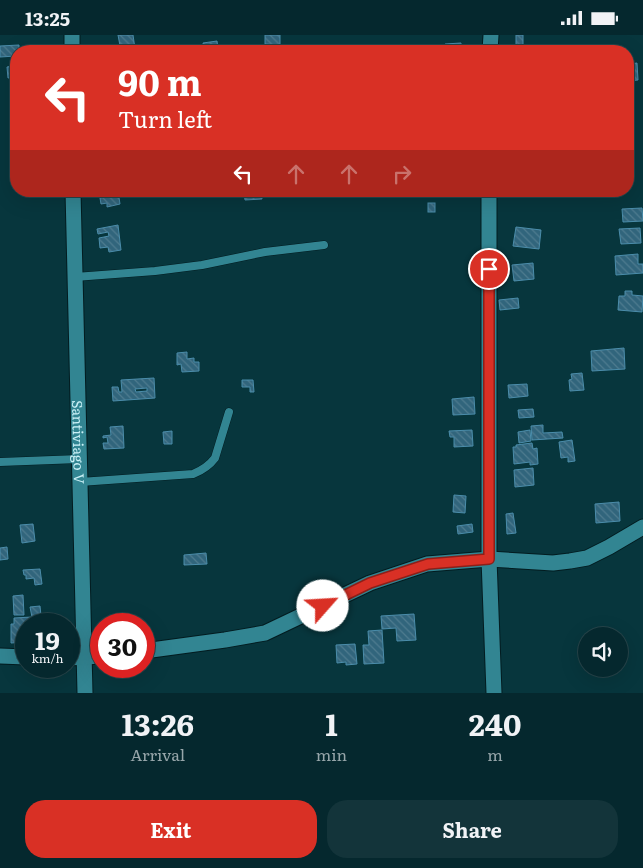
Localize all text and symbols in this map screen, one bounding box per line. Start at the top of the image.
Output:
text: 13:25 [25,4,70,32]
text: 90 m [118,55,202,107]
icon: left [35,65,100,130]
text: Turn left [118,102,212,135]
icon: left [229,160,257,188]
icon: ahead [282,160,310,188]
icon: ahead [335,160,363,188]
icon: right [388,160,416,188]
pin [468,248,510,290]
icon: arrive [475,255,503,283]
street label: Santiviago V [68,400,90,485]
position arrow [296,579,348,631]
speed limit sign: 30 [90,613,155,678]
text: 19 [35,621,60,658]
map controls [578,627,628,677]
button: sound [578,627,628,677]
text: km/h [32,649,63,667]
text: 13:26 [122,701,194,745]
text: 1 [325,701,338,745]
text: 240 [469,701,521,745]
text: Arrival [131,742,185,766]
text: min [316,742,347,766]
text: m [487,742,503,766]
button: Exit [25,800,317,858]
button: Share [327,800,618,858]

